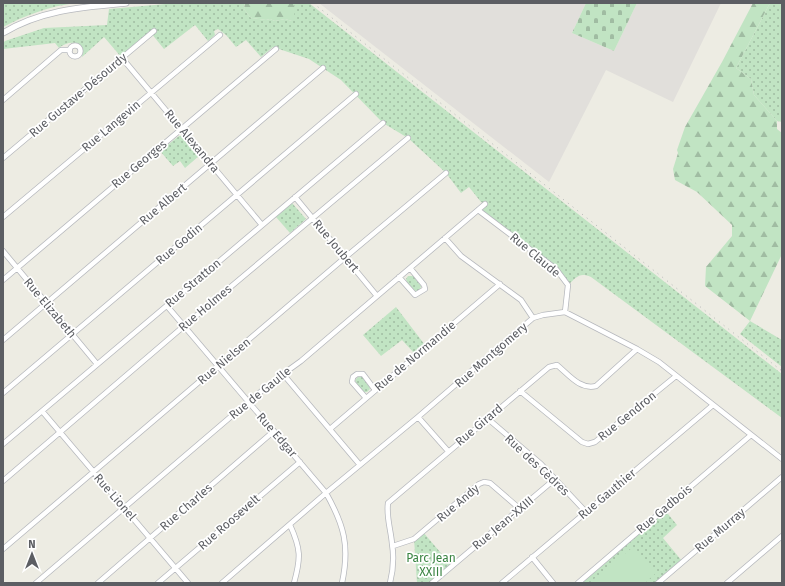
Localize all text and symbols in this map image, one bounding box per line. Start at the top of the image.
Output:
street label: Rue Gustave-Désourdy [26,50,130,140]
street label: Rue Langevin [79,97,143,155]
street label: Rue Alexandra [162,107,222,175]
street label: Rue Georges [109,137,170,191]
street label: Rue Albert [137,180,190,228]
street label: Rue Joubert [310,217,362,276]
street label: Rue Godin [153,221,205,267]
street label: Rue Claude [507,230,563,280]
street label: Rue Stratton [162,256,224,310]
street label: Rue Elizabeth [21,275,79,341]
street label: Rue Holmes [176,281,235,334]
street label: Rue de Normandie [372,318,458,394]
street label: Rue Montgomery [452,320,530,390]
street label: Rue Nielsen [195,335,253,387]
street label: Rue de Gaulle [226,364,294,422]
street label: Rue Gendron [595,388,659,444]
street label: Rue Girard [453,401,505,449]
street label: Rue Edgar [254,410,300,460]
street label: Rue des Cèdres [502,432,572,499]
street label: Rue Gauthier [575,466,639,522]
street label: Rue Lionel [91,471,139,524]
street label: Rue Charles [157,480,215,533]
street label: Rue Andy [434,481,482,525]
street label: Rue Gadbois [633,481,695,536]
street label: Rue Roosevelt [195,491,263,553]
street label: Rue Jean-XXIII [470,493,536,553]
street label: Rue Murray [692,505,748,555]
north arrow [12,534,52,574]
text: N [28,538,36,551]
park label: Parc Jean XXIII [406,551,456,579]

